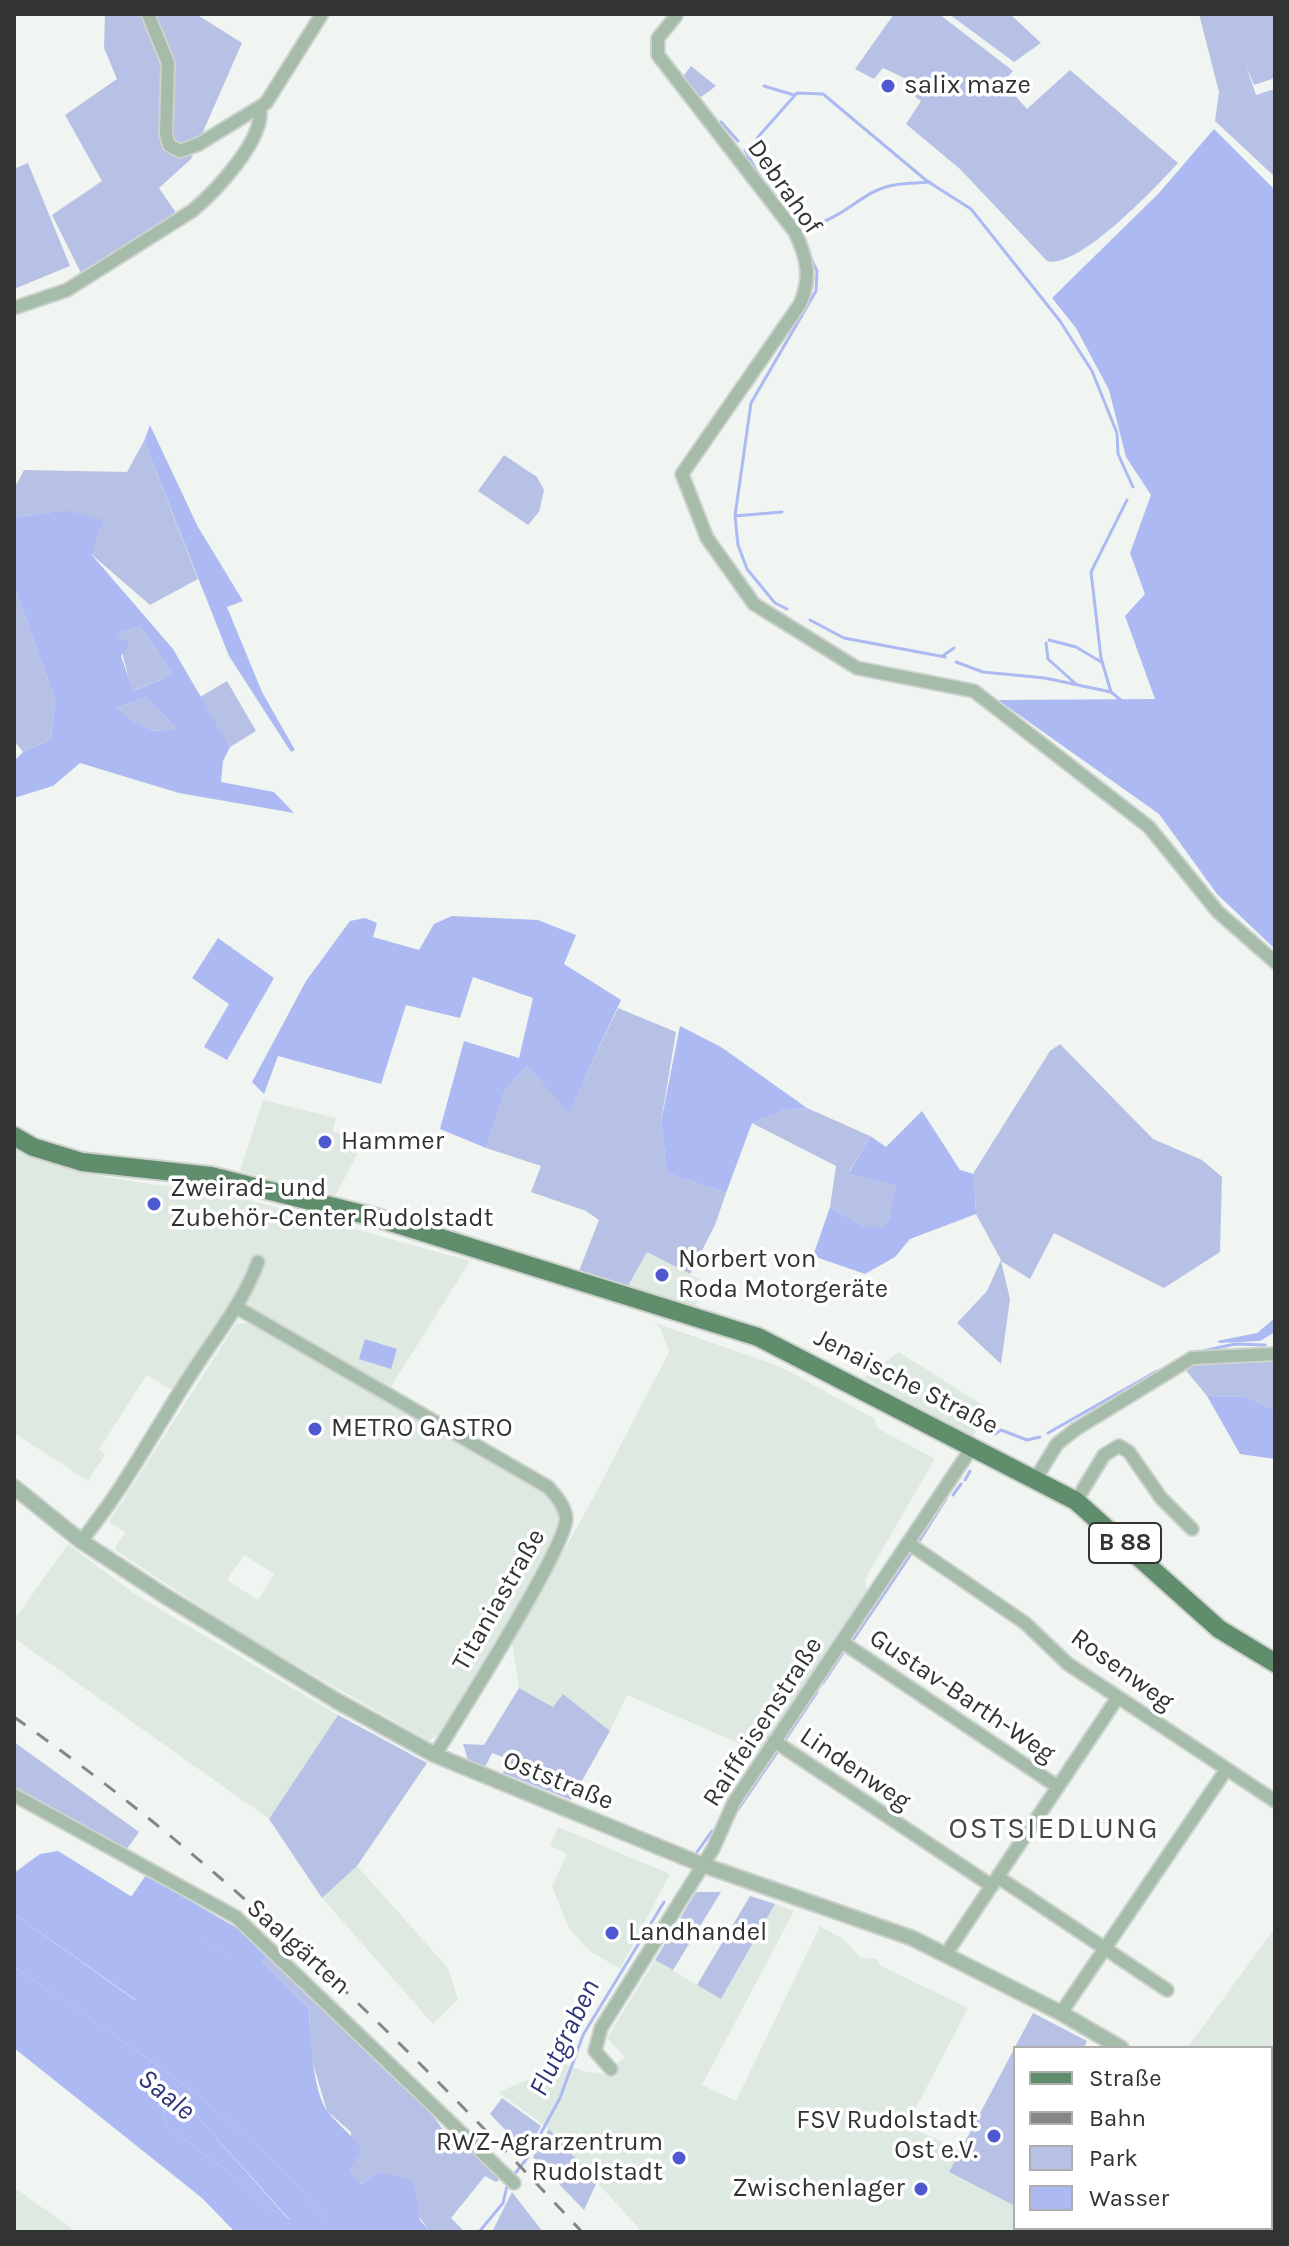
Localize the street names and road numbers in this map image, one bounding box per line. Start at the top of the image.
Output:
street label: Debrahof [740,134,828,240]
street label: Jenaische Straße [809,1322,1003,1442]
street label: Titaniastraße [446,1523,552,1677]
road number: B 88 [1089,1523,1161,1563]
street label: Gustav-Barth-Weg [863,1622,1061,1770]
street label: Rosenweg [1064,1622,1180,1718]
street label: Raiffeisenstraße [697,1631,829,1813]
street label: Lindenweg [794,1721,916,1817]
street label: Oststraße [498,1745,618,1817]
street label: Saalgärten [240,1892,356,2002]

